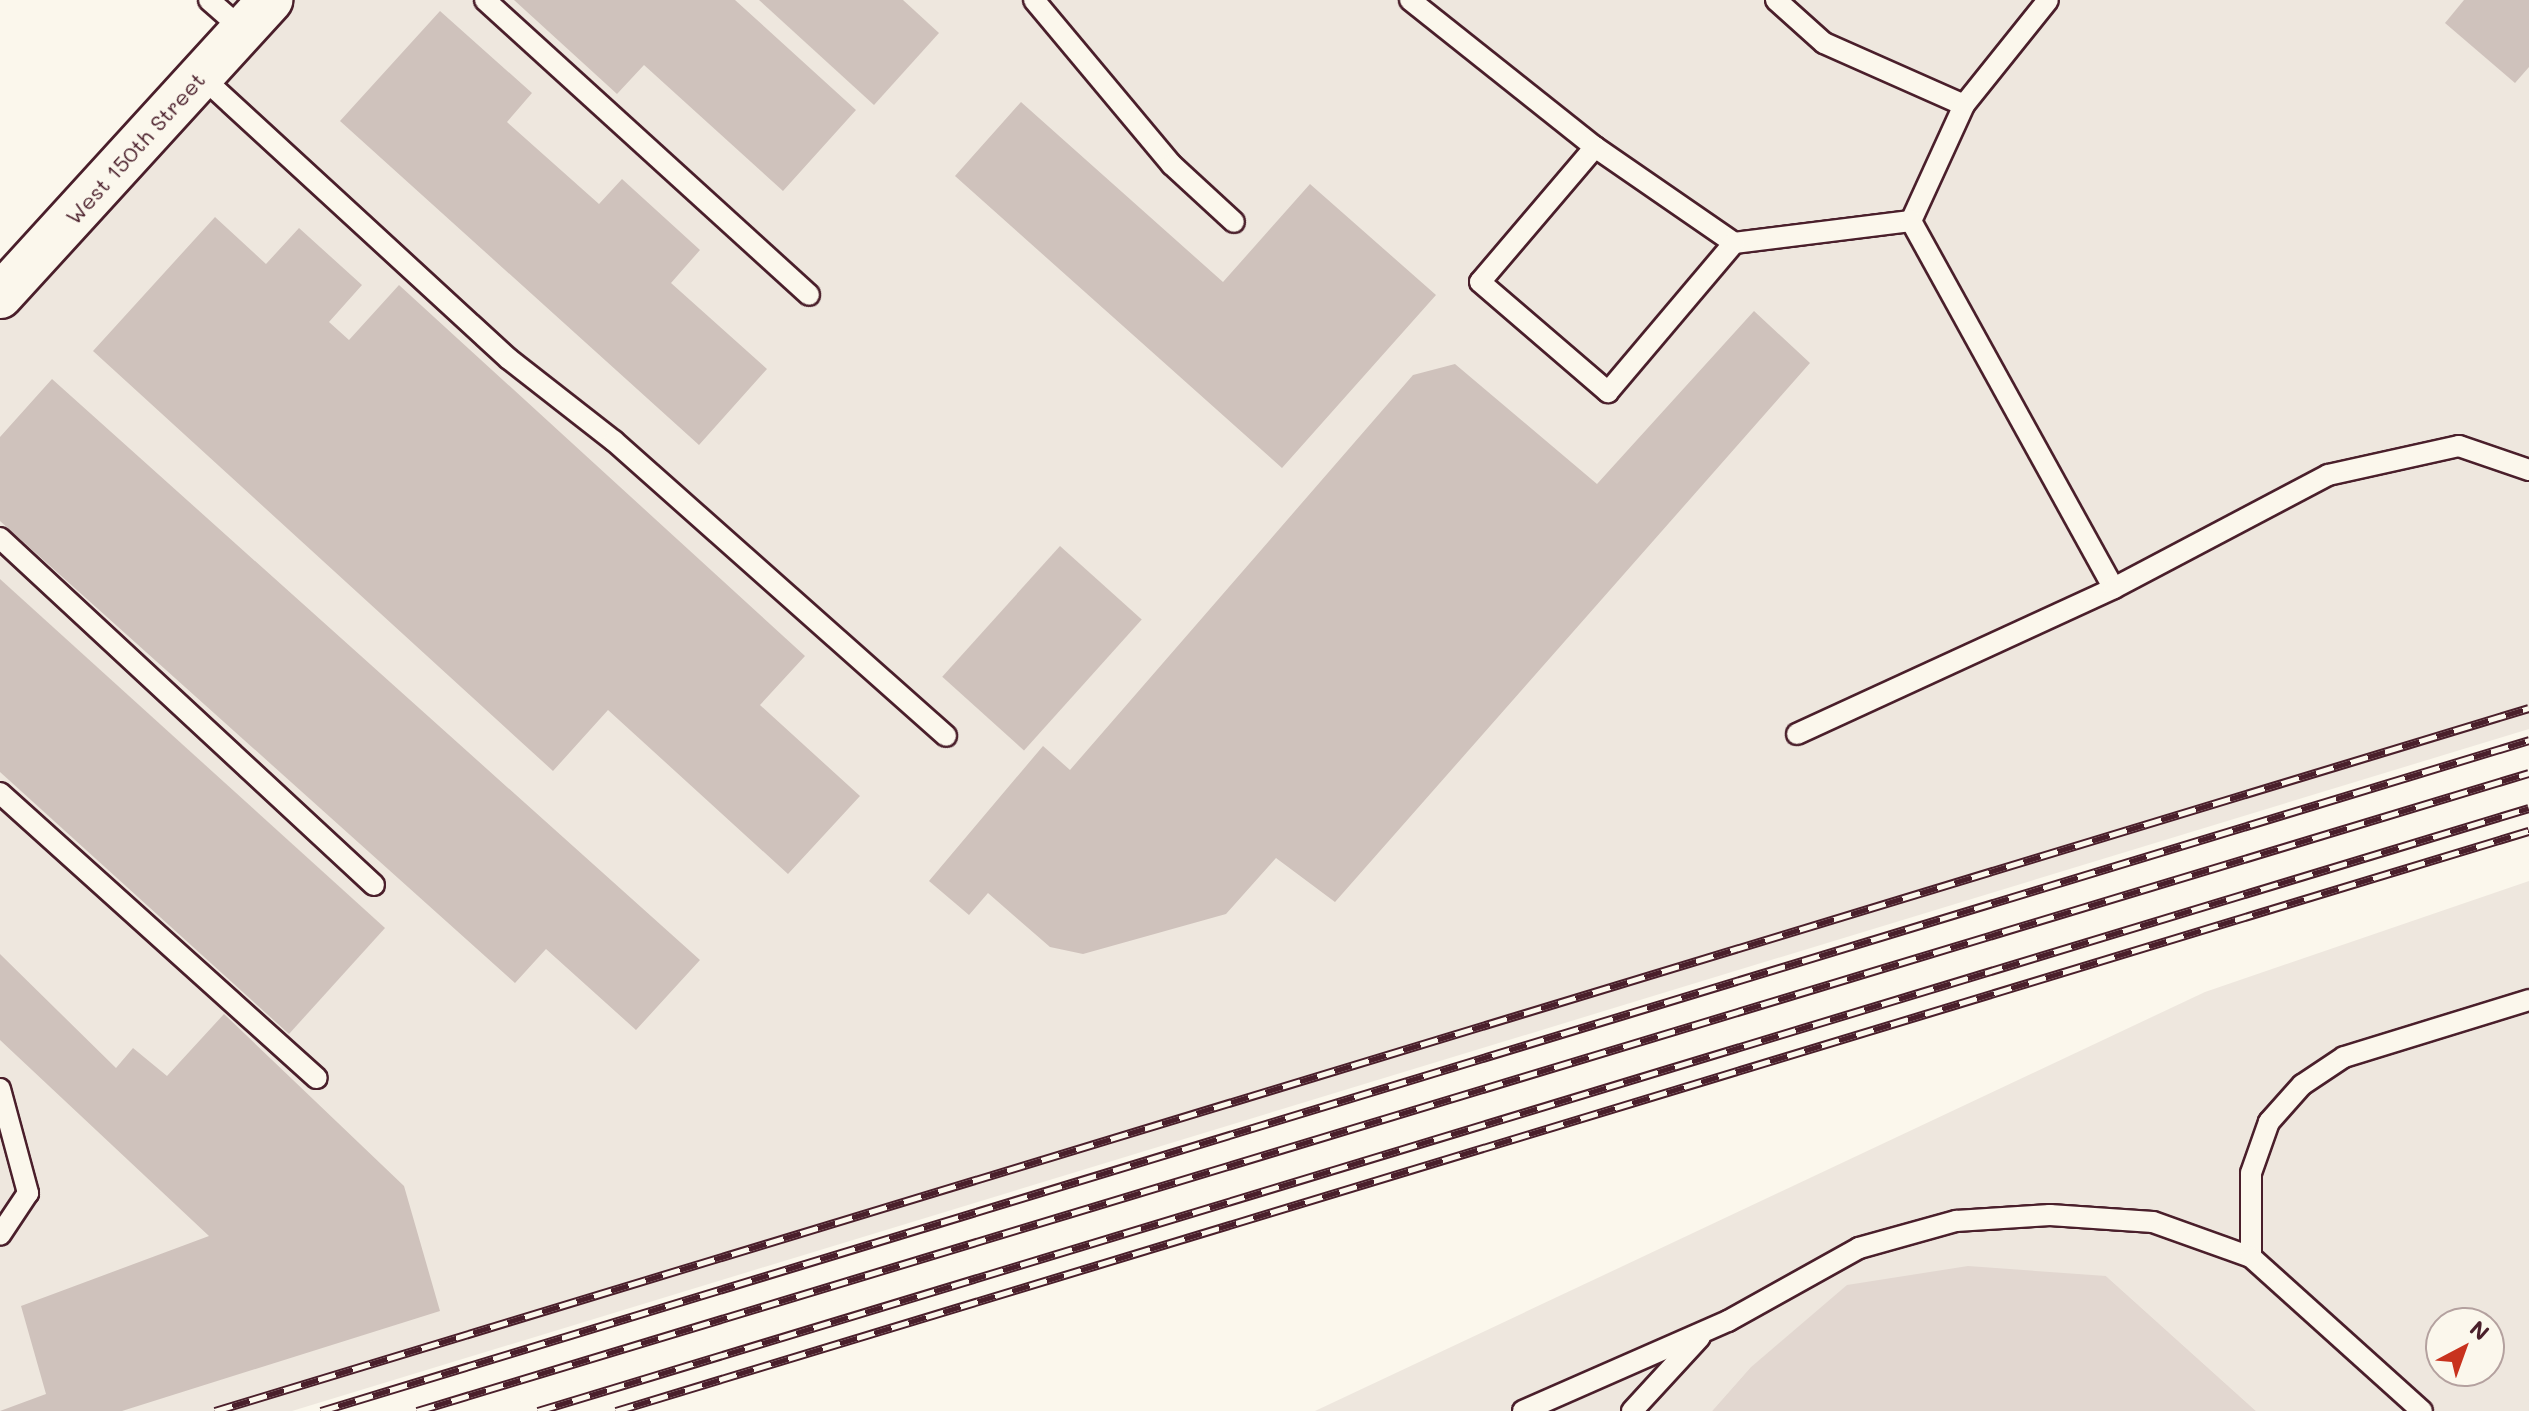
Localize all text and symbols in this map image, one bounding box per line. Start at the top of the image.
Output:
street label: West 150th Street [60,66,210,230]
north arrow [2425,1307,2505,1387]
text: N [2464,1314,2496,1346]

